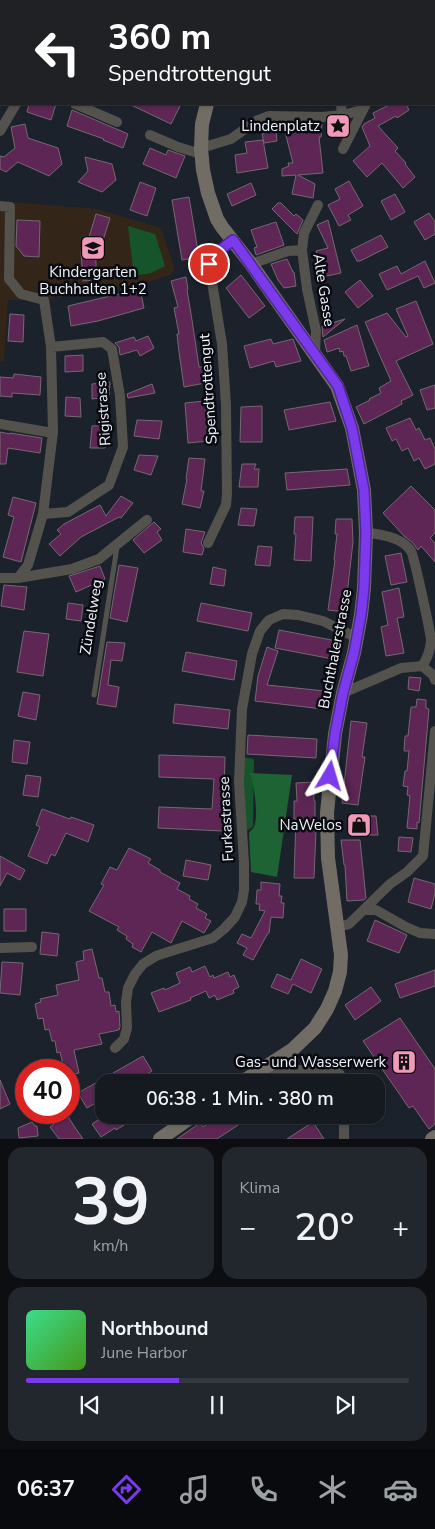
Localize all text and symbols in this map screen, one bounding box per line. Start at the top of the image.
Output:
text: 360 m [108,14,211,61]
icon: left [25,20,90,85]
text: Spendtrottengut [108,59,271,89]
place icon: Lindenplatz [325,113,351,139]
place label: Lindenplatz [241,116,320,136]
school or university icon: Kindergarten Buchhalten 1+2 [80,235,106,261]
pin [188,243,230,285]
icon: arrive [195,250,223,278]
street label: Alte Gasse [308,252,340,328]
place label: Kindergarten Buchhalten 1+2 [39,262,147,299]
street label: Spendtrottengut [194,332,222,445]
street label: Rigistrasse [90,371,116,447]
street label: Zündelweg [75,578,107,656]
street label: Buchthalerstrasse [314,587,356,711]
position arrow [303,749,355,801]
street label: Furkastrasse [214,776,238,862]
shop icon: NaWelos [346,812,372,838]
place label: NaWelos [279,815,342,835]
building icon: Gas- und Wasserwerk [391,1049,417,1075]
place label: Gas- und Wasserwerk [235,1052,386,1072]
speed limit sign: 40 [15,1059,80,1124]
text: 06:38 · 1 Min. · 380 m [146,1086,334,1112]
text: 39 [72,1158,150,1247]
text: Klima [240,1177,280,1199]
text: 20° [294,1202,354,1253]
text: − [240,1209,256,1247]
text: + [392,1209,409,1247]
text: km/h [93,1235,128,1257]
text: Northbound [101,1316,208,1342]
text: June Harbor [101,1342,187,1364]
icon: previous [76,1391,104,1419]
icon: pause [203,1391,231,1419]
icon: next [331,1391,359,1419]
icon: directions [109,1472,144,1507]
icon: music [177,1472,212,1507]
icon: phone [246,1472,281,1507]
icon: climate [315,1472,350,1507]
icon: car [383,1472,418,1507]
text: 06:37 [17,1474,75,1504]

